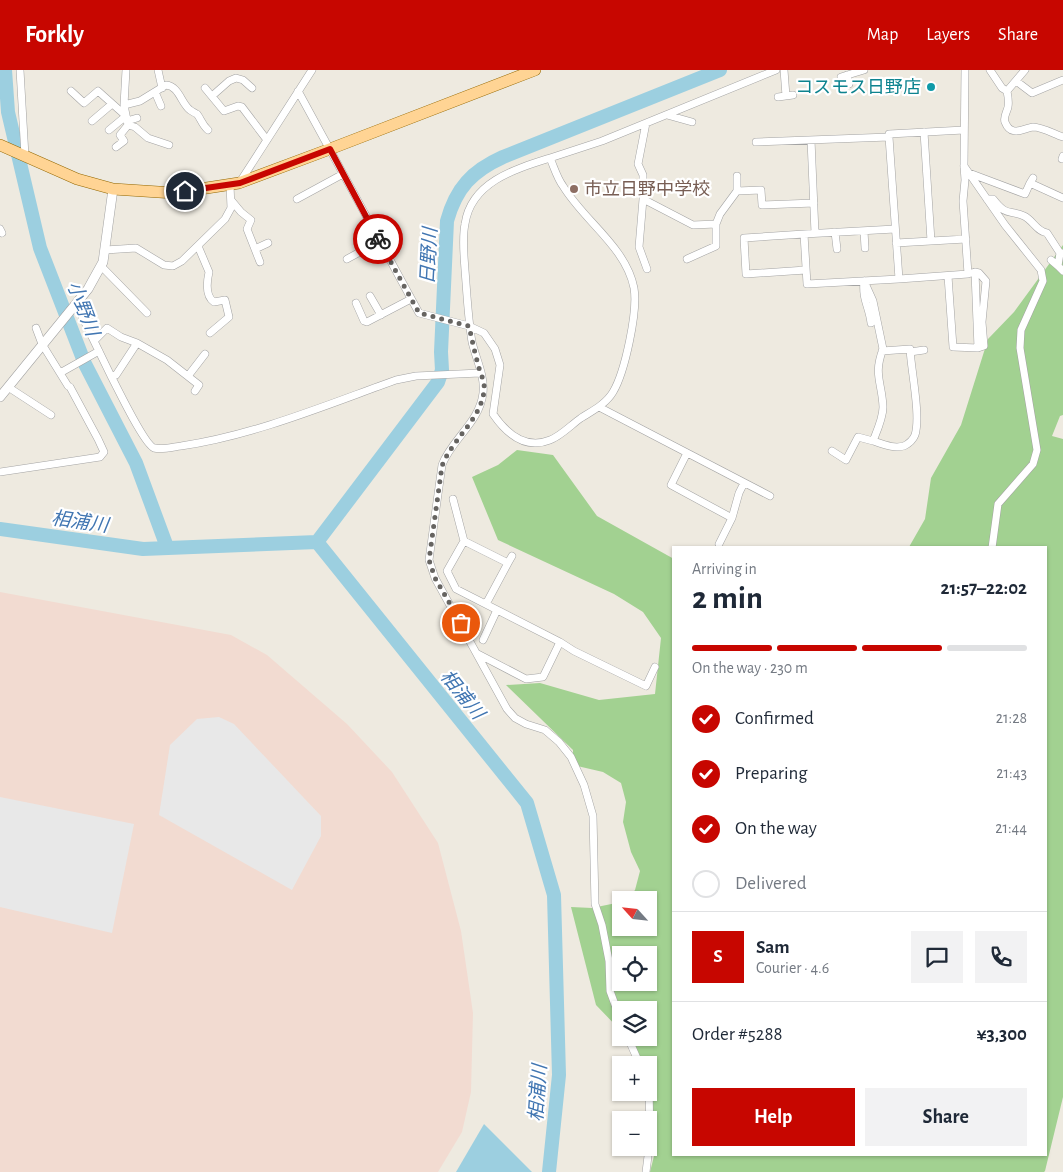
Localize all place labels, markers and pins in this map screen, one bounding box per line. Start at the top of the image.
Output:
place label: コスモス日野店 [795,78,921,97]
marker: コスモス日野店 [925,81,937,93]
pin [164,170,206,212]
place label: 市立日野中学校 [584,179,710,199]
marker: 市立日野中学校 [568,183,580,195]
pin [440,602,482,644]

